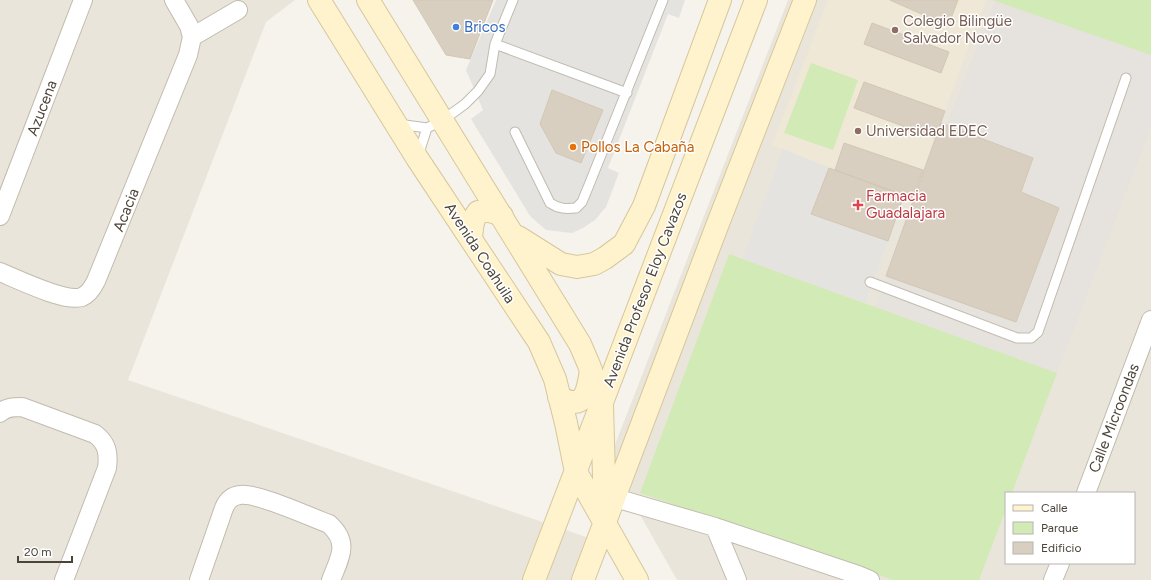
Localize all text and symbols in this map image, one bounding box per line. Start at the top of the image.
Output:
place label: Colegio Bilingüe Salvador Novo [903,12,1012,47]
place label: Bricos [464,18,506,36]
marker: Bricos [451,22,461,32]
marker: Colegio Bilingüe Salvador Novo [890,25,900,35]
street label: Azucena [23,78,61,138]
place label: Universidad EDEC [866,122,988,140]
marker: Universidad EDEC [853,126,863,136]
place label: Pollos La Cabaña [581,138,694,156]
marker: Pollos La Cabaña [568,142,578,152]
street label: Acacia [109,186,143,234]
place label: Farmacia Guadalajara [866,187,945,222]
street label: Avenida Profesor Eloy Cavazos [599,190,691,390]
street label: Avenida Coahuila [441,199,519,307]
marker: Farmacia Guadalajara [853,200,863,210]
street label: Calle Microondas [1085,361,1143,475]
legend [1005,492,1135,564]
text: Calle [1041,501,1068,515]
text: Parque [1041,521,1079,535]
scale bar [18,538,72,564]
text: Edificio [1041,541,1081,555]
text: 20 m [24,545,52,559]

